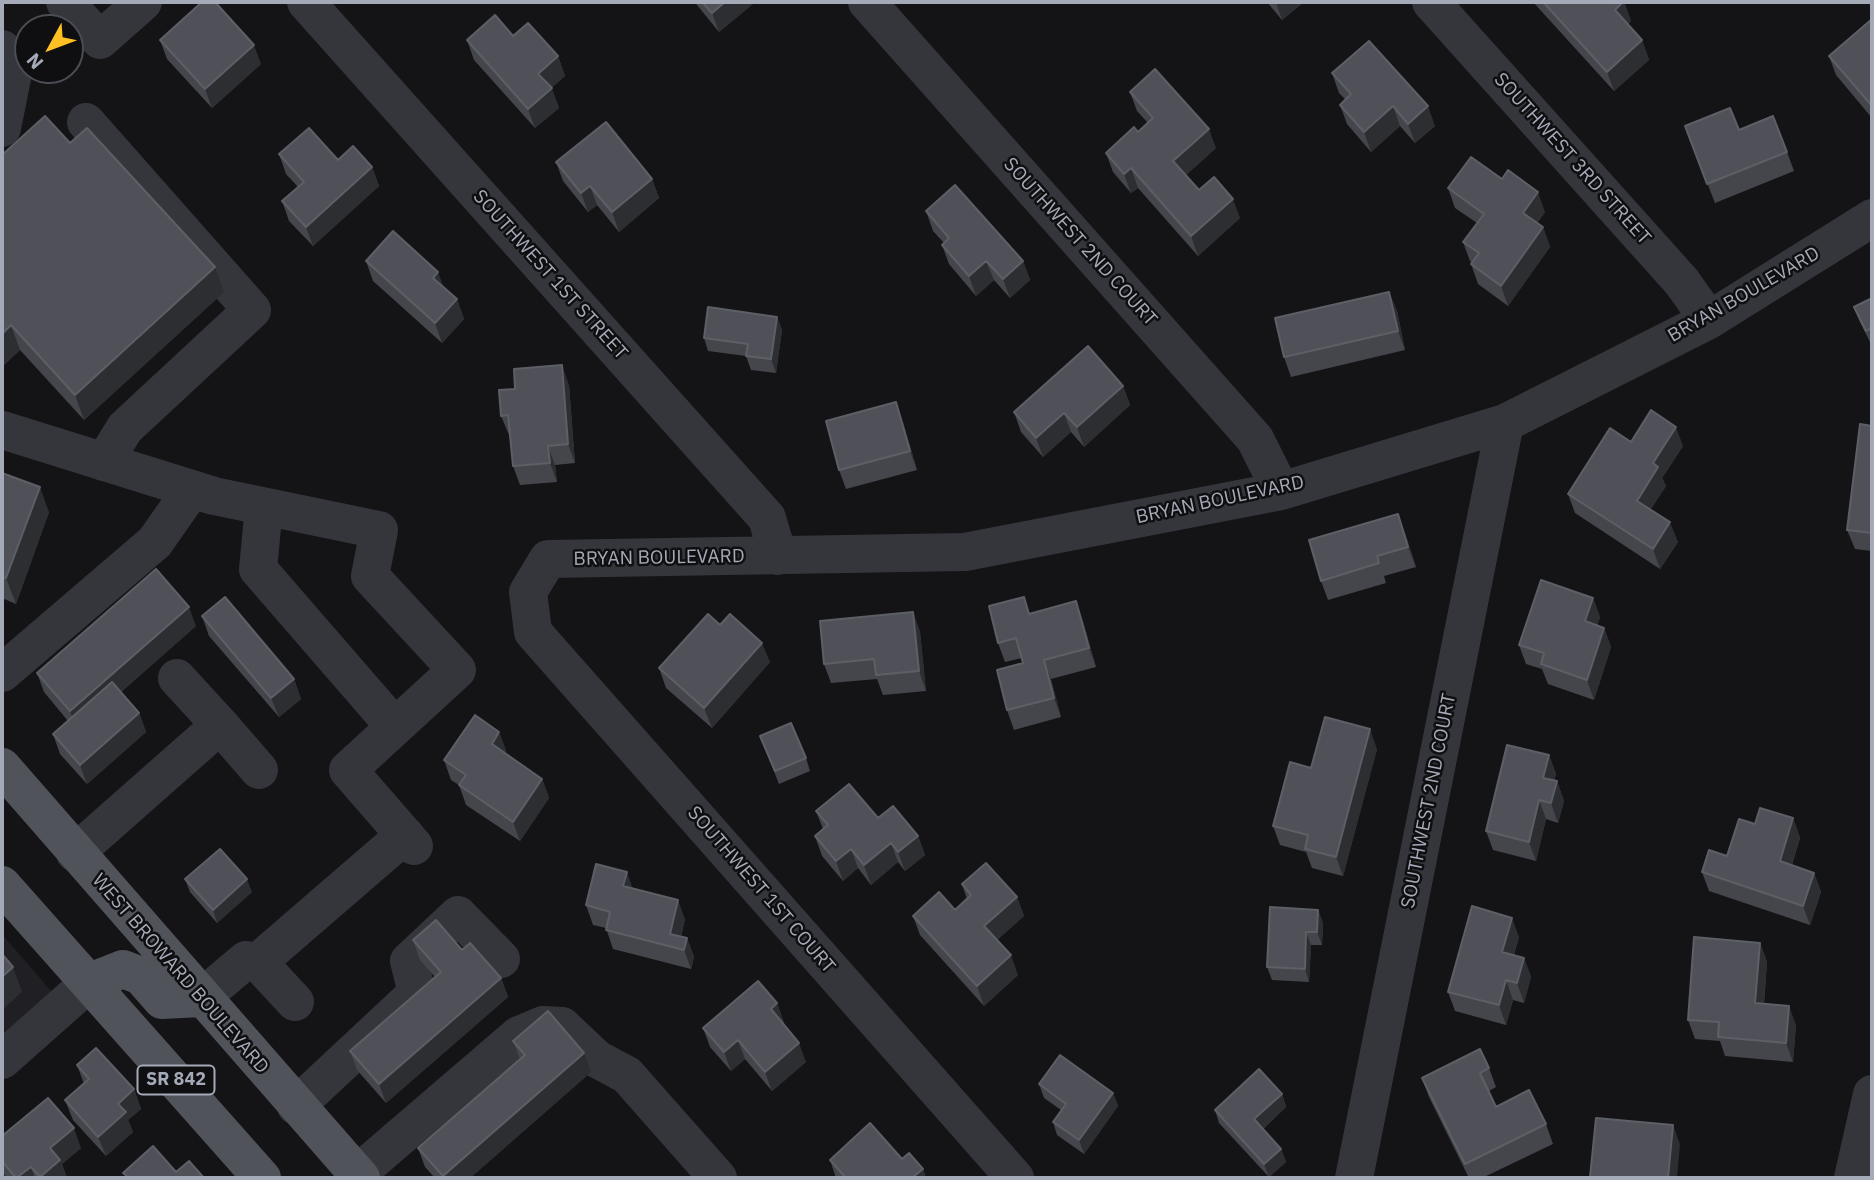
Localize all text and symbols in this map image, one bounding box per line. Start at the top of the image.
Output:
north arrow [14,14,84,84]
text: N [21,48,48,75]
street label: SOUTHWEST 3RD STREET [1489,68,1655,250]
street label: SOUTHWEST 2ND COURT [998,153,1162,331]
street label: SOUTHWEST 1ST STREET [468,186,632,364]
street label: BRYAN BOULEVARD [1664,242,1824,348]
street label: BRYAN BOULEVARD [1134,471,1306,529]
street label: BRYAN BOULEVARD [573,545,745,571]
street label: SOUTHWEST 2ND COURT [1397,692,1461,910]
street label: SOUTHWEST 1ST COURT [682,802,840,978]
street label: WEST BROWARD BOULEVARD [87,869,273,1079]
road number: SR 842 [138,1065,214,1094]

